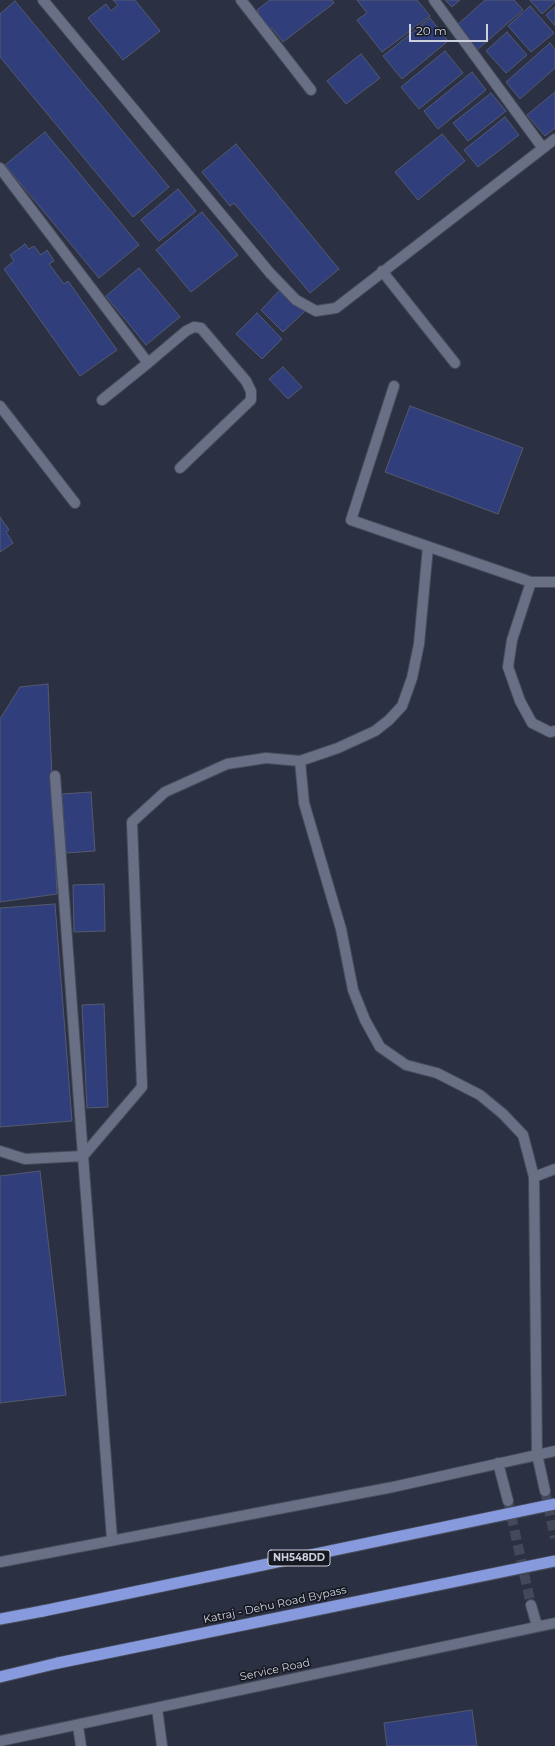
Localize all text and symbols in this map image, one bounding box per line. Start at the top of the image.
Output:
scale bar [411,16,490,42]
text: 20 m [416,23,447,38]
road number: NH548DD [268,1550,330,1566]
street label: Katraj - Dehu Road Bypass [202,1583,348,1627]
street label: Service Road [239,1656,311,1684]

